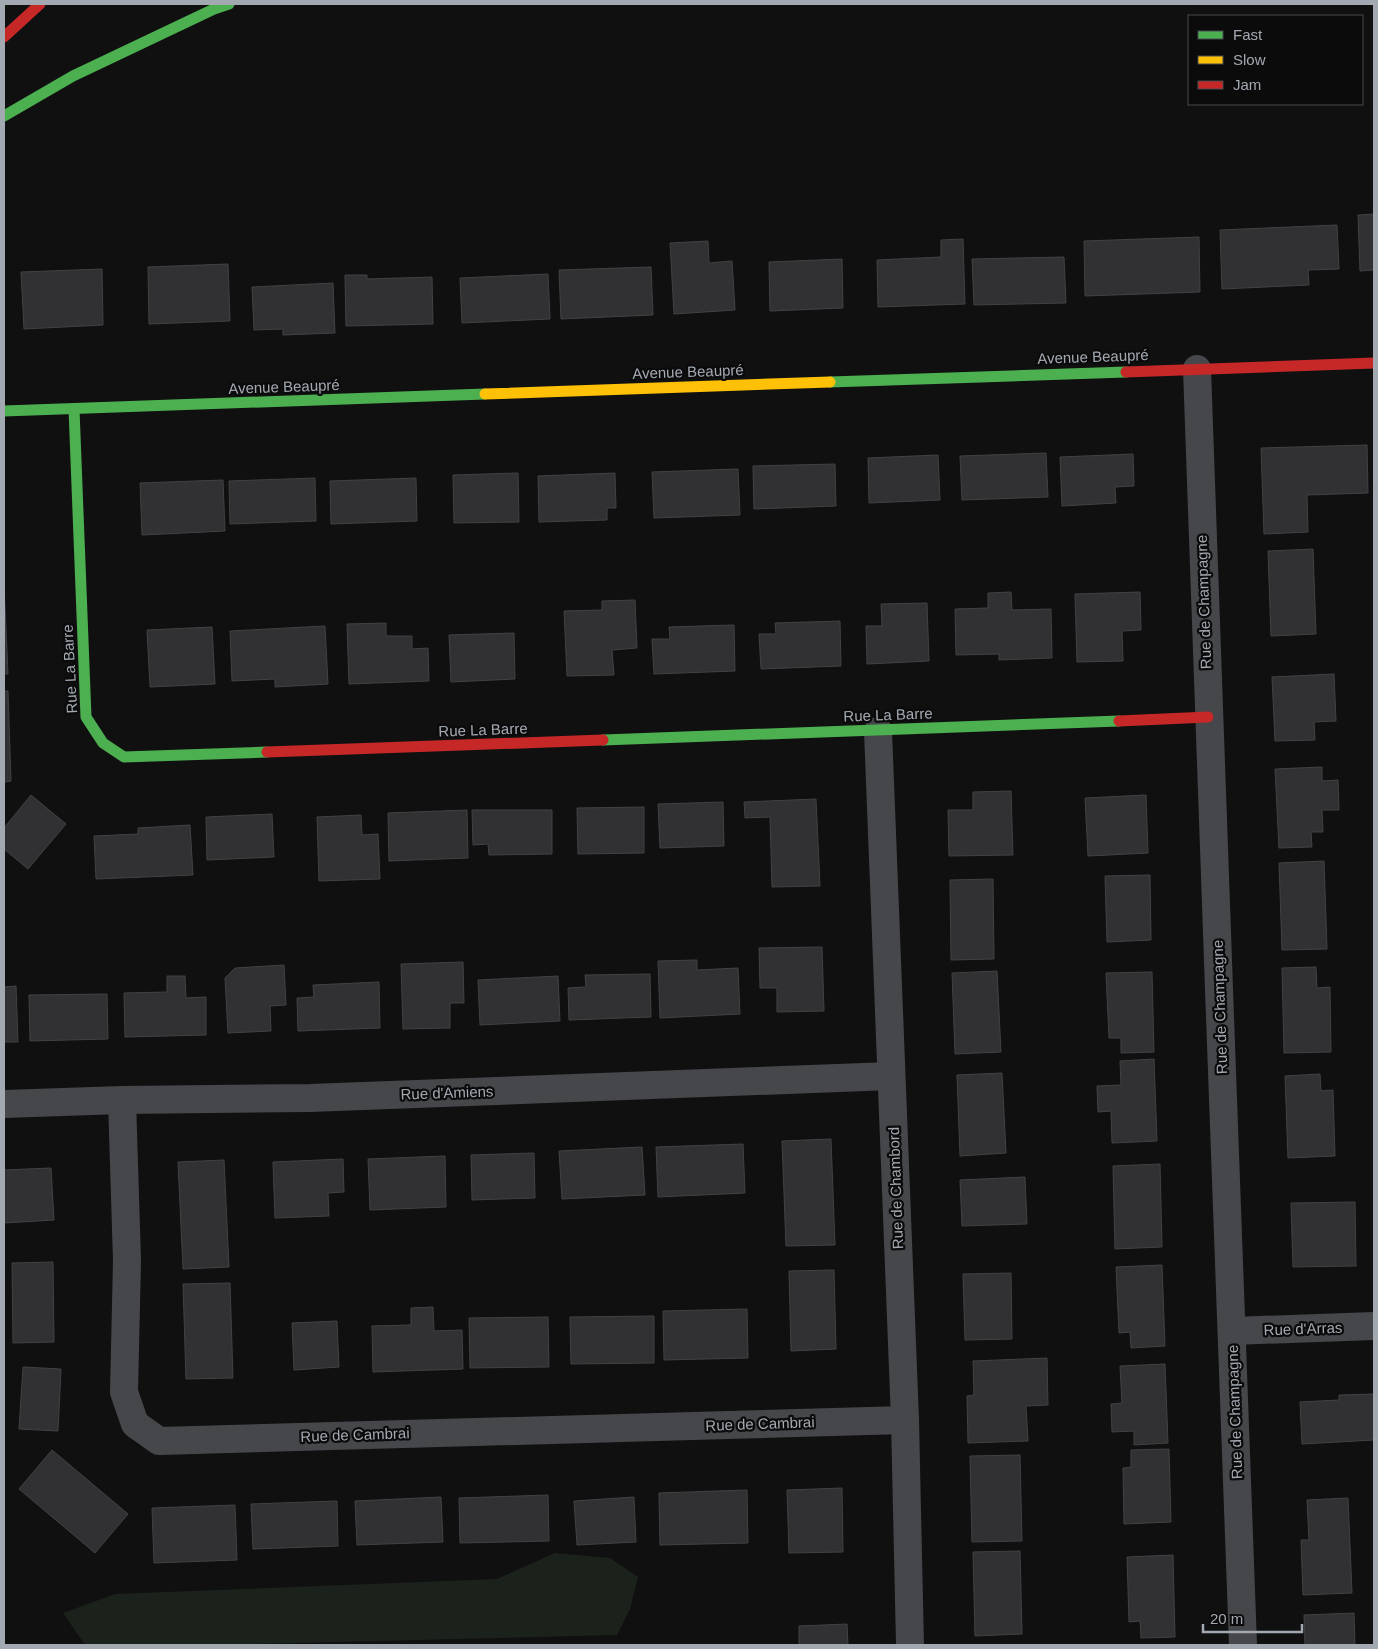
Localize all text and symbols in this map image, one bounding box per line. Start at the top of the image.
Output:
legend [1188,15,1363,105]
text: Fast [1233,26,1263,43]
text: Slow [1233,51,1266,68]
text: Jam [1233,76,1261,93]
street label: Avenue Beaupré [1037,346,1149,367]
street label: Avenue Beaupré [632,361,744,382]
street label: Avenue Beaupré [228,376,340,397]
street label: Rue de Champagne [1193,535,1214,669]
street label: Rue La Barre [59,624,80,714]
street label: Rue La Barre [843,704,933,725]
street label: Rue La Barre [438,719,528,740]
street label: Rue de Champagne [1209,940,1230,1074]
street label: Rue d'Amiens [400,1082,494,1103]
street label: Rue de Chambord [885,1126,906,1250]
street label: Rue d'Arras [1263,1319,1343,1338]
street label: Rue de Champagne [1224,1345,1245,1479]
street label: Rue de Cambrai [705,1413,815,1434]
street label: Rue de Cambrai [300,1424,410,1445]
scale bar [1203,1602,1302,1634]
text: 20 m [1210,1610,1243,1627]

